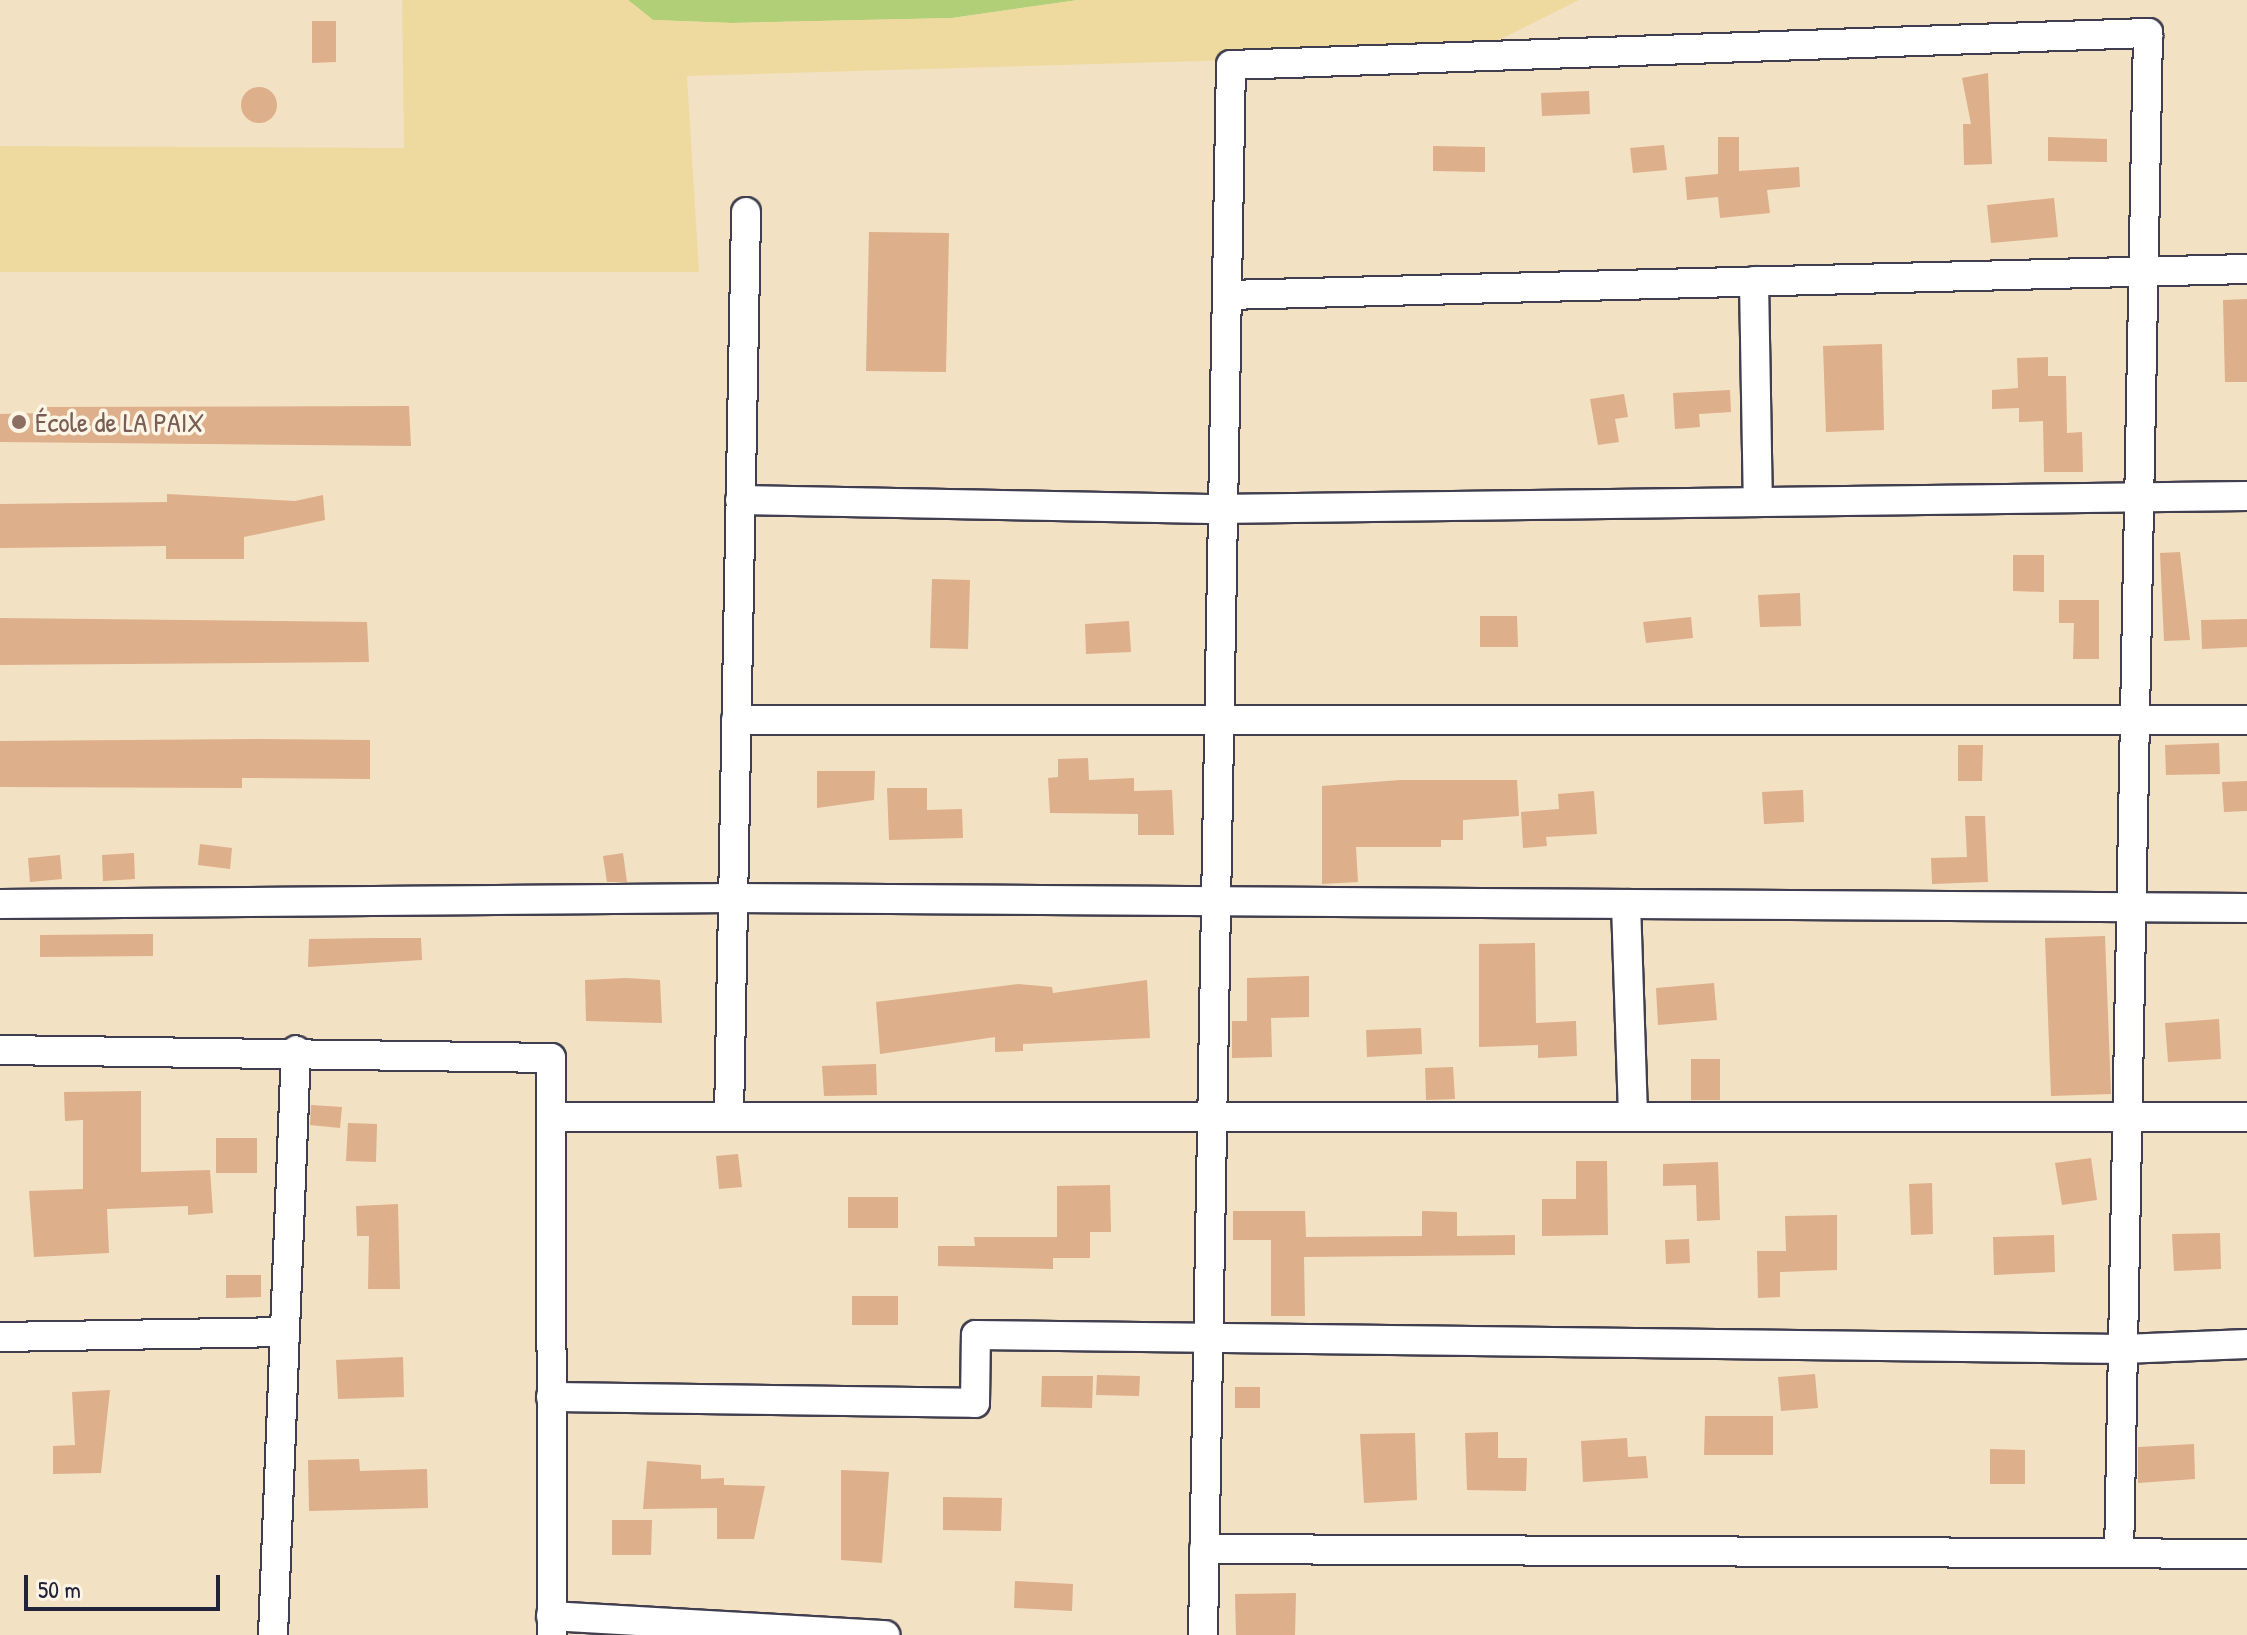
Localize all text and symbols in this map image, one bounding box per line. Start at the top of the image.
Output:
place label: École de LA PAIX [35,405,204,439]
marker: École de LA PAIX [10,413,28,431]
scale bar [28,1559,224,1609]
text: 50 m [38,1573,81,1605]

